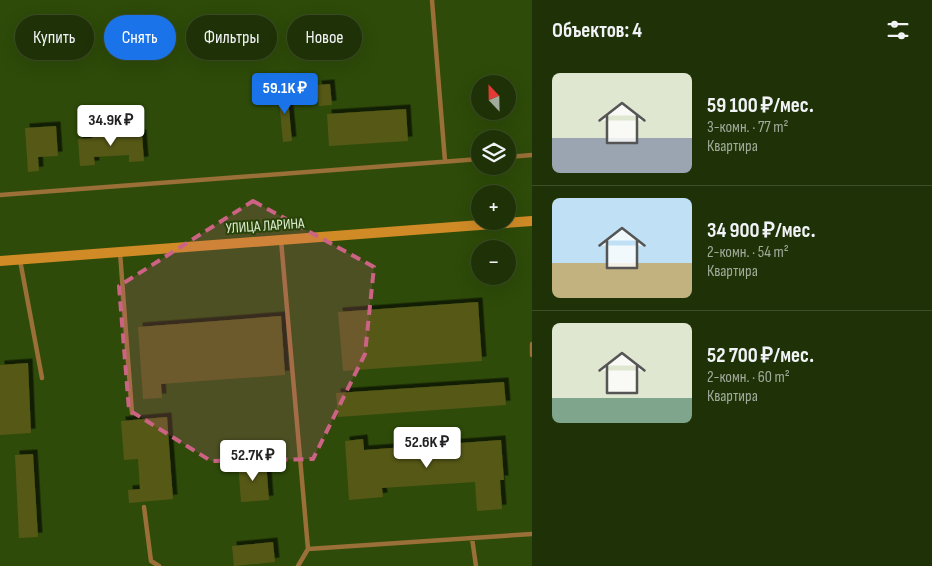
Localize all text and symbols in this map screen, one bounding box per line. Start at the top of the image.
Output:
chip: Купить [15,15,94,60]
chip: Снять [104,15,176,60]
chip: Фильтры [186,15,277,60]
chip: Новое [287,15,362,60]
icon: filters [884,16,912,44]
text: Объектов: 4 [552,18,642,43]
pin: 59.1K ₽ [239,72,331,115]
north arrow [471,75,516,120]
map controls [471,75,516,285]
text: 59.1K ₽ [263,79,307,98]
icon: home [592,93,652,153]
text: 59 100 ₽/мес. [707,93,814,118]
pin: 34.9K ₽ [65,104,157,147]
text: 34.9K ₽ [88,111,134,130]
text: 3-комн. · 77 m² [707,118,789,137]
button: layers [471,130,516,175]
text: Квартира [707,137,758,156]
button: + [471,185,516,230]
street label: УЛИЦА ЛАРИНА [225,214,306,238]
icon: home [592,218,652,278]
text: 34 900 ₽/мес. [707,218,816,243]
button: − [471,240,516,285]
text: 2-комн. · 54 m² [707,243,789,262]
text: Квартира [707,262,758,281]
icon: home [592,343,652,403]
text: 52 700 ₽/мес. [707,343,814,368]
text: 2-комн. · 60 m² [707,368,790,387]
text: Квартира [707,387,758,406]
pin: 52.6K ₽ [381,426,473,469]
text: 52.6K ₽ [405,433,449,452]
pin: 52.7K ₽ [207,440,299,482]
text: 52.7K ₽ [231,446,275,465]

